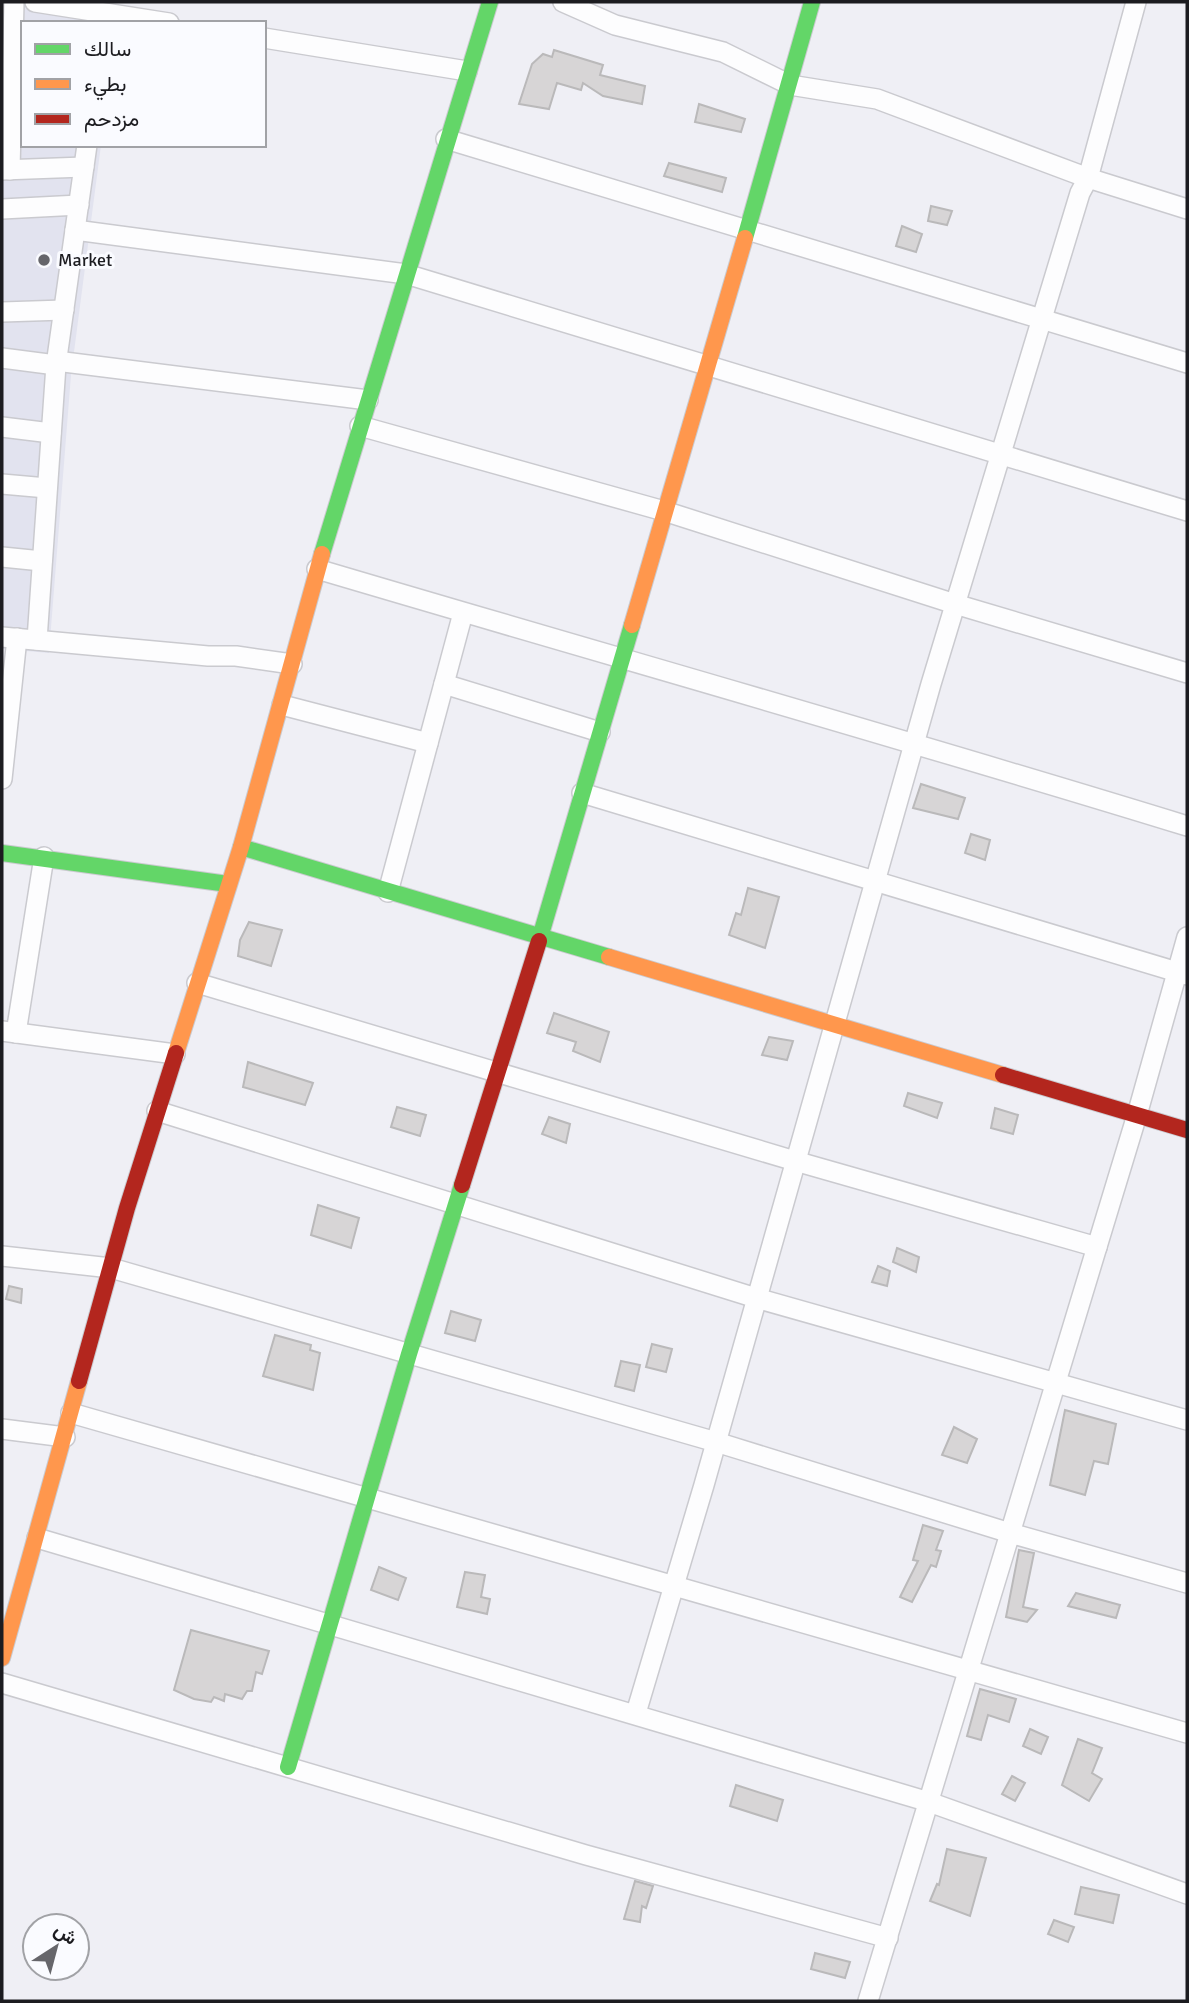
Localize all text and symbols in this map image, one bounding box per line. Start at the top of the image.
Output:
legend [21,21,266,147]
text: سالك [84,36,131,62]
text: بطيء [84,71,127,101]
text: مزدحم [84,106,139,133]
place label: Market [58,249,112,271]
marker: Market [36,252,52,268]
north arrow [21,1912,91,1982]
text: ش [49,1918,82,1951]

